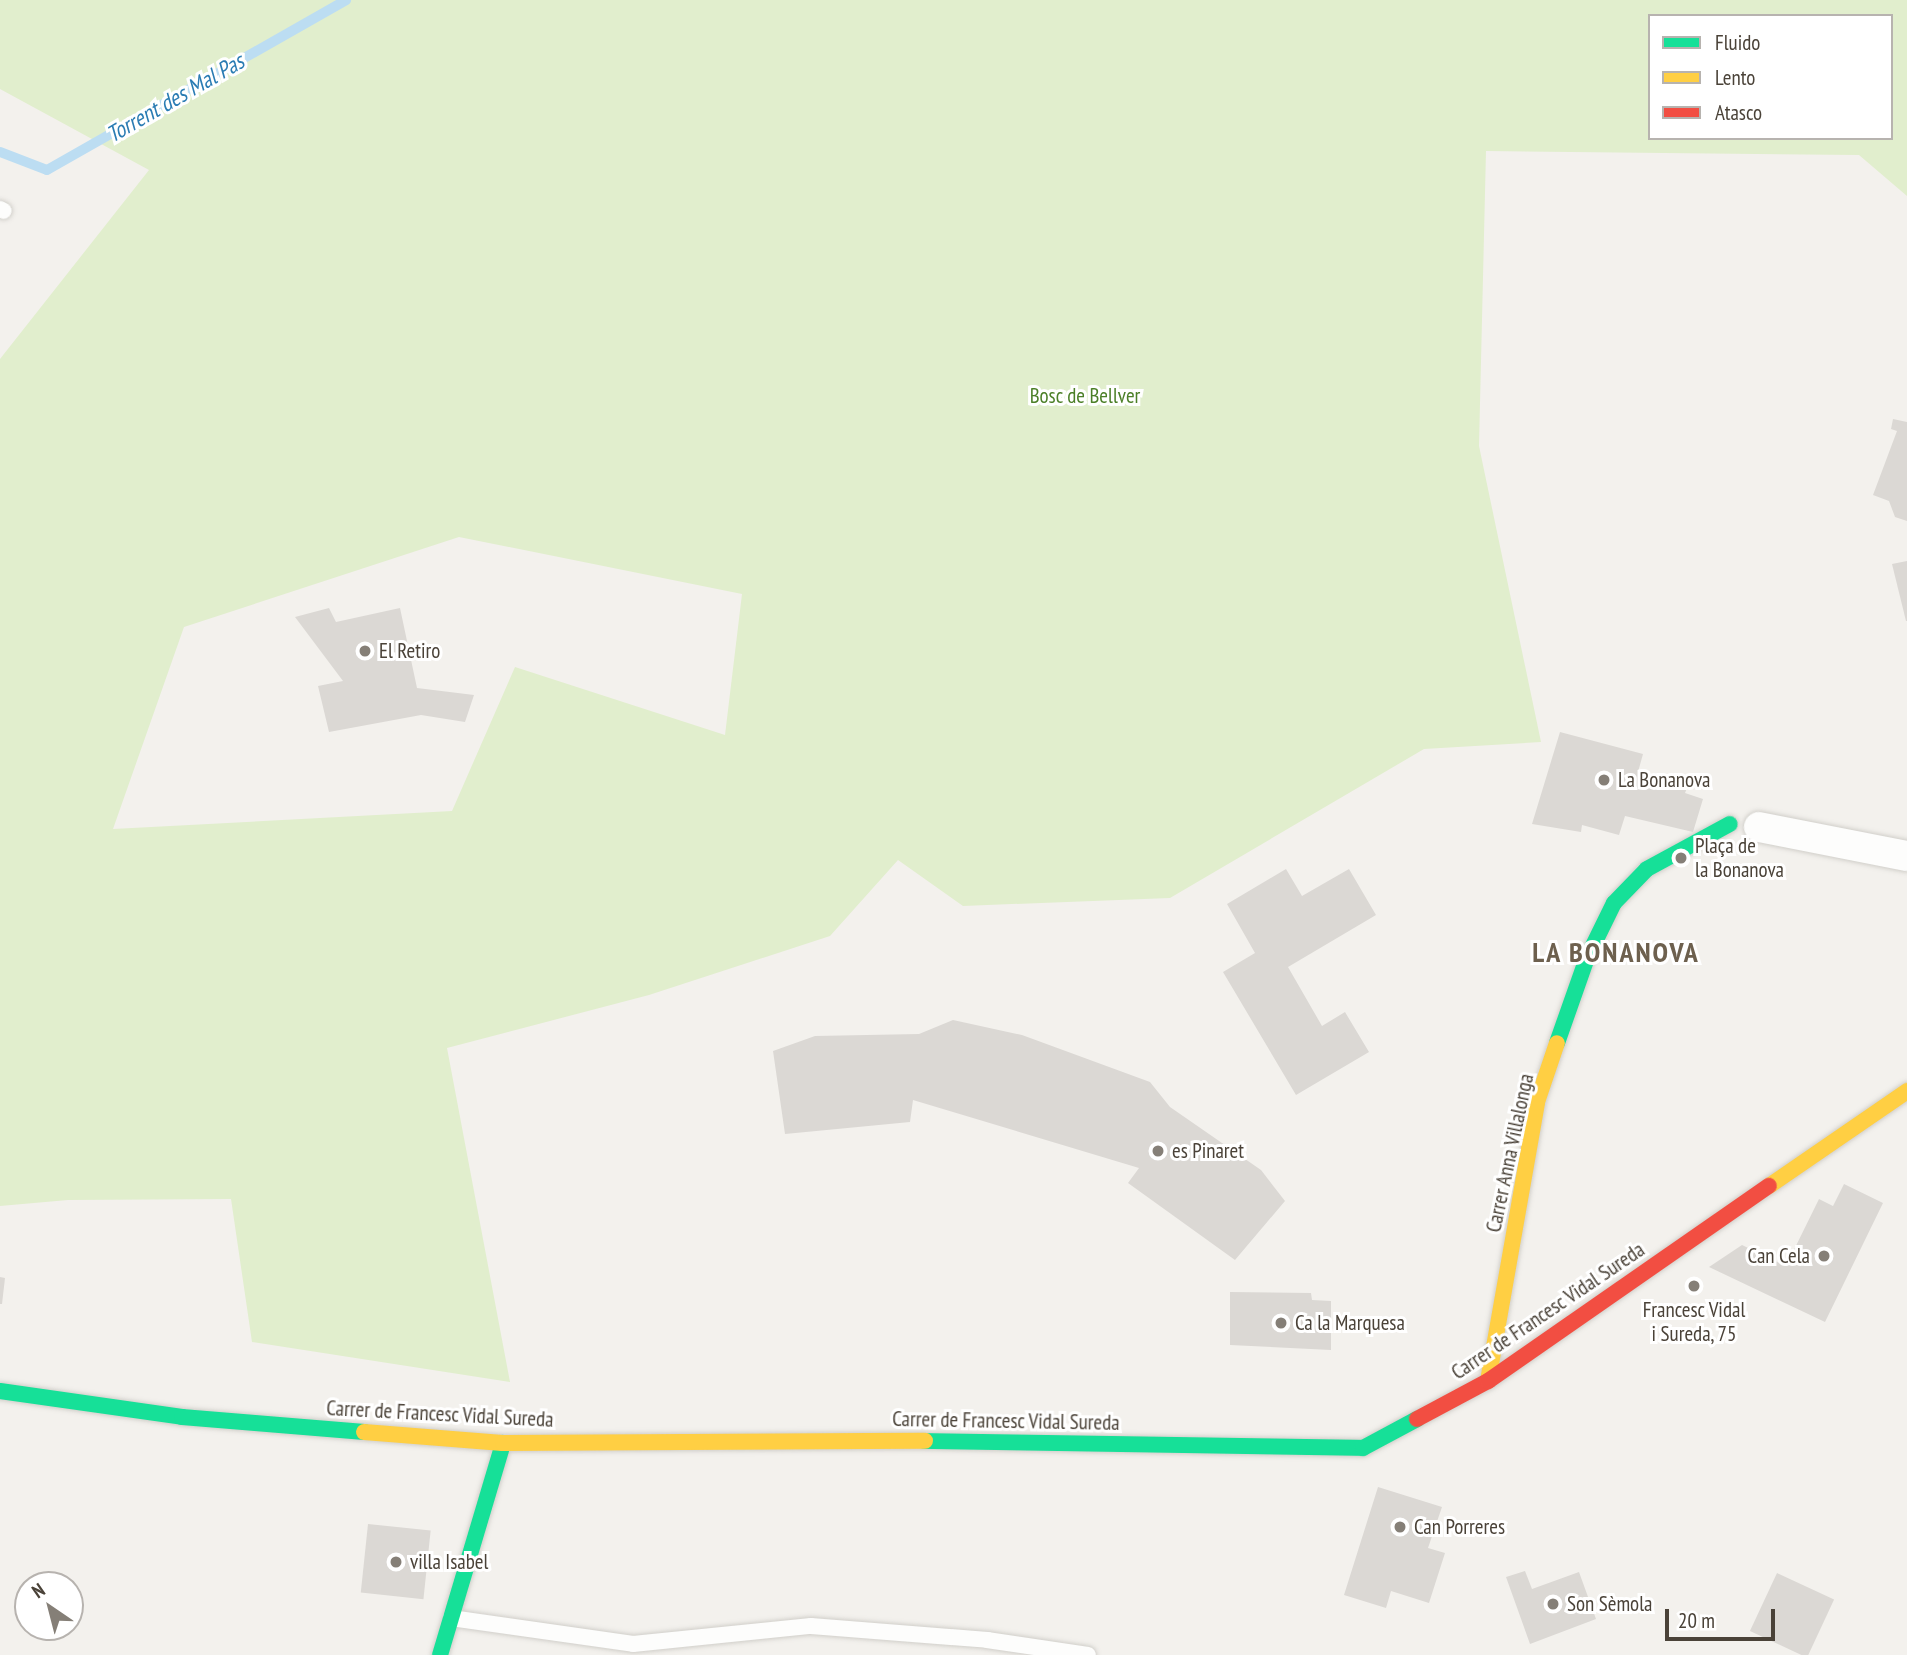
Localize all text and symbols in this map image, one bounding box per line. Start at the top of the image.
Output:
legend [1648,14,1893,140]
text: Fluido [1715,29,1760,56]
water label: Torrent des Mal Pas [101,48,249,148]
text: Lento [1715,64,1755,91]
text: Atasco [1715,99,1762,126]
park label: Bosc de Bellver [1029,383,1141,409]
place label: El Retiro [379,638,440,664]
marker: El Retiro [357,643,373,659]
place label: La Bonanova [1618,767,1710,793]
marker: La Bonanova [1596,772,1612,788]
place label: Plaça de la Bonanova [1695,833,1784,883]
marker: Plaça de la Bonanova [1673,850,1689,866]
district label: LA BONANOVA [1533,935,1699,969]
street label: Carrer Anna Villalonga [1481,1071,1539,1235]
place label: es Pinaret [1172,1138,1244,1164]
marker: es Pinaret [1150,1143,1166,1159]
street label: Carrer de Francesc Vidal Sureda [1446,1237,1650,1385]
place label: Can Cela [1748,1243,1810,1269]
marker: Can Cela [1816,1248,1832,1264]
marker: Francesc Vidal i Sureda, 75 [1686,1278,1702,1294]
place label: Francesc Vidal i Sureda, 75 [1642,1297,1746,1347]
place label: Ca la Marquesa [1295,1310,1405,1336]
marker: Ca la Marquesa [1273,1315,1289,1331]
street label: Carrer de Francesc Vidal Sureda [325,1395,555,1433]
street label: Carrer de Francesc Vidal Sureda [892,1406,1120,1436]
place label: Can Porreres [1414,1514,1505,1540]
marker: Can Porreres [1392,1519,1408,1535]
place label: villa Isabel [410,1549,488,1575]
marker: villa Isabel [388,1554,404,1570]
north arrow [14,1571,84,1641]
text: N [27,1578,49,1603]
place label: Son Sèmola [1567,1591,1652,1617]
marker: Son Sèmola [1545,1596,1561,1612]
scale bar [1669,1596,1779,1640]
text: 20 m [1678,1607,1715,1634]

